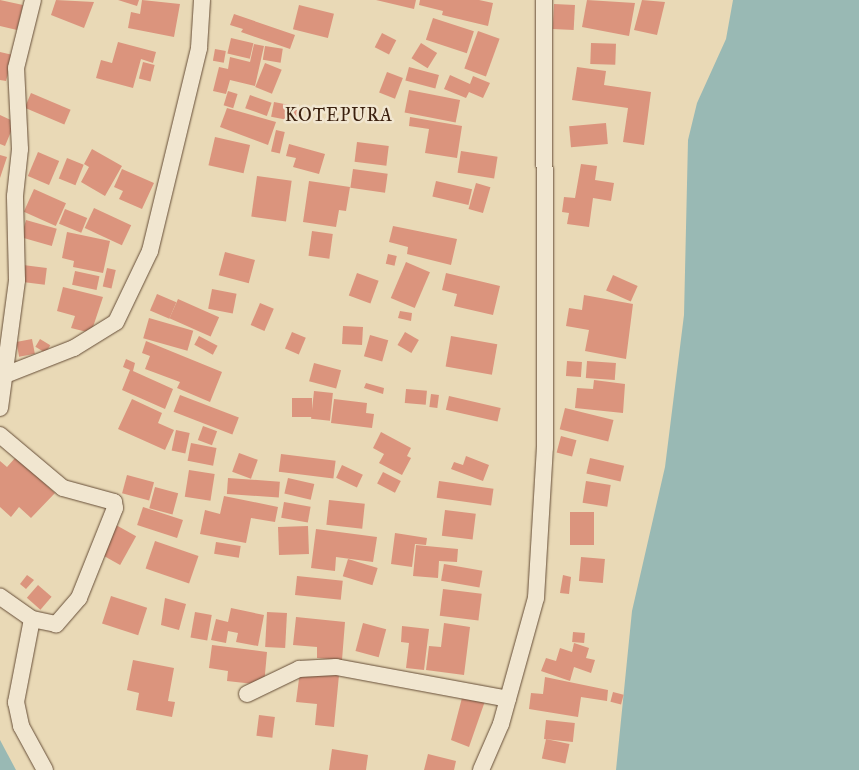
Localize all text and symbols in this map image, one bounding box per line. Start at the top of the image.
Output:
district label: KOTEPURA [284,104,394,126]

